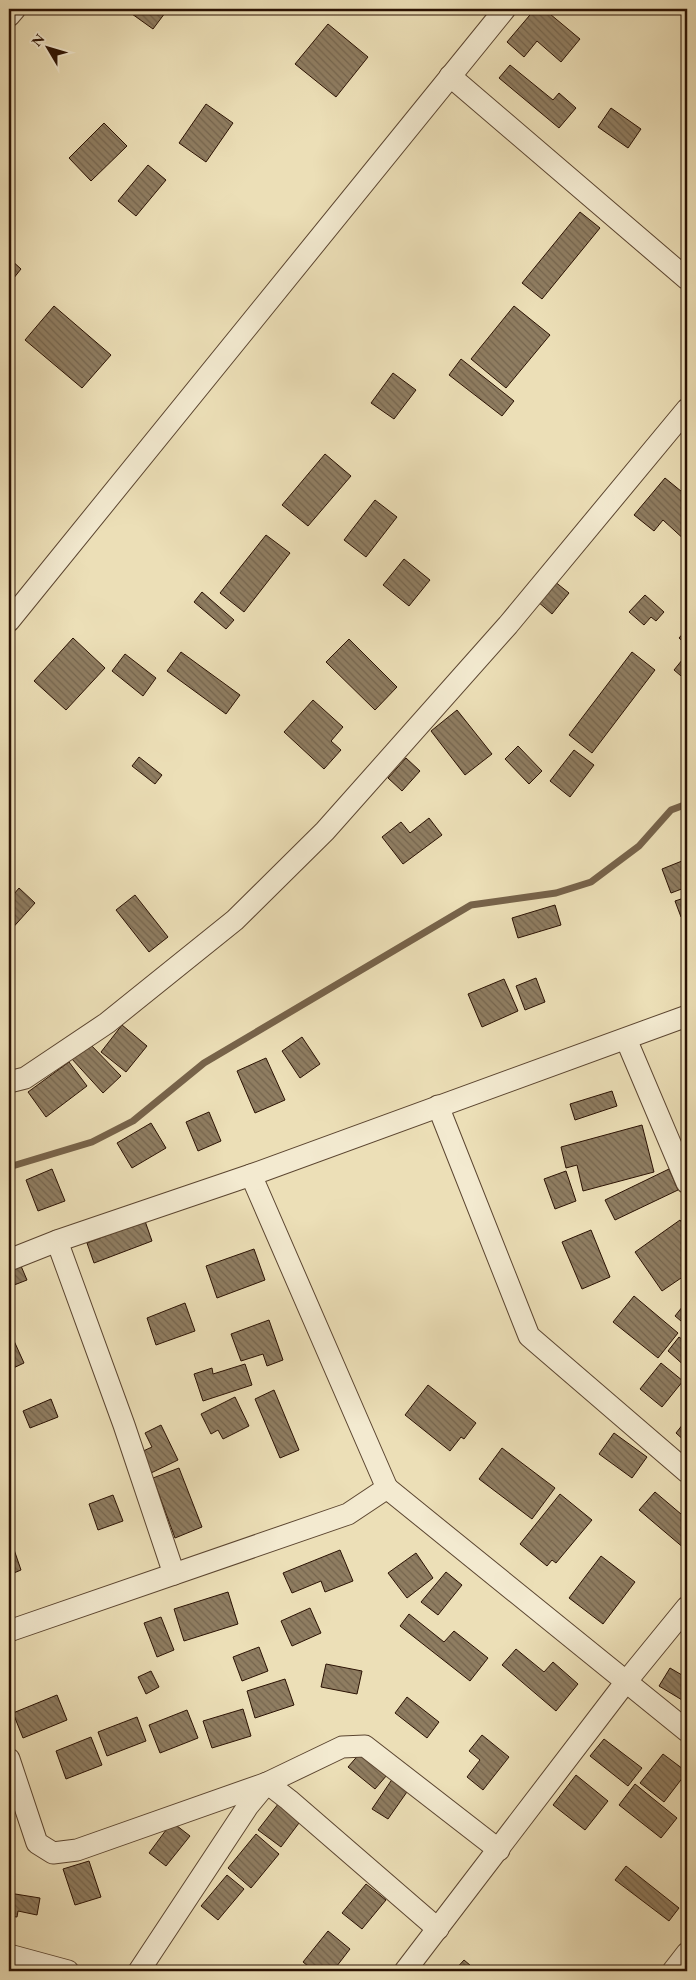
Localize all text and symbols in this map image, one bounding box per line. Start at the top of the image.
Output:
north arrow [22,22,72,72]
text: N [27,29,49,50]

